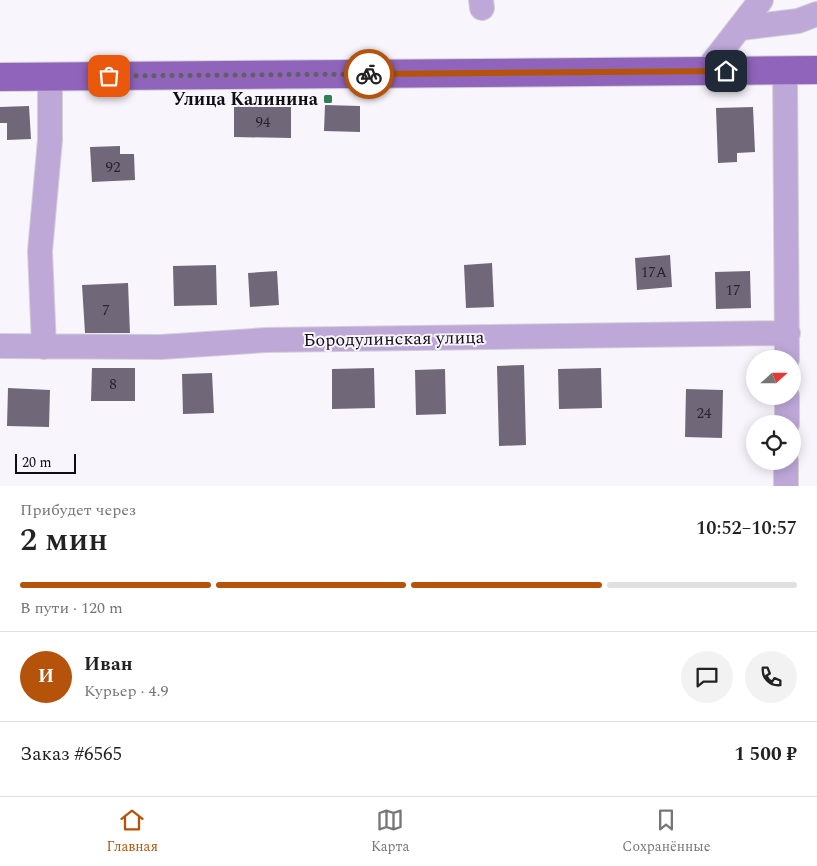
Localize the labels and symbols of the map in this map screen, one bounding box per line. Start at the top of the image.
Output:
courier [344,49,394,99]
pin [705,50,747,92]
pin [88,55,130,97]
place label: Улица Калинина [172,86,319,113]
marker: Улица Калинина [322,93,334,105]
house number: 94 [255,111,271,134]
house number: 92 [105,156,121,179]
house number: 17А [641,261,667,284]
house number: 17 [725,279,741,302]
house number: 7 [102,299,110,322]
street label: Бородулинская улица [303,324,485,354]
north arrow [746,350,801,405]
house number: 8 [109,373,117,396]
house number: 24 [696,402,712,425]
scale bar [15,451,76,474]

